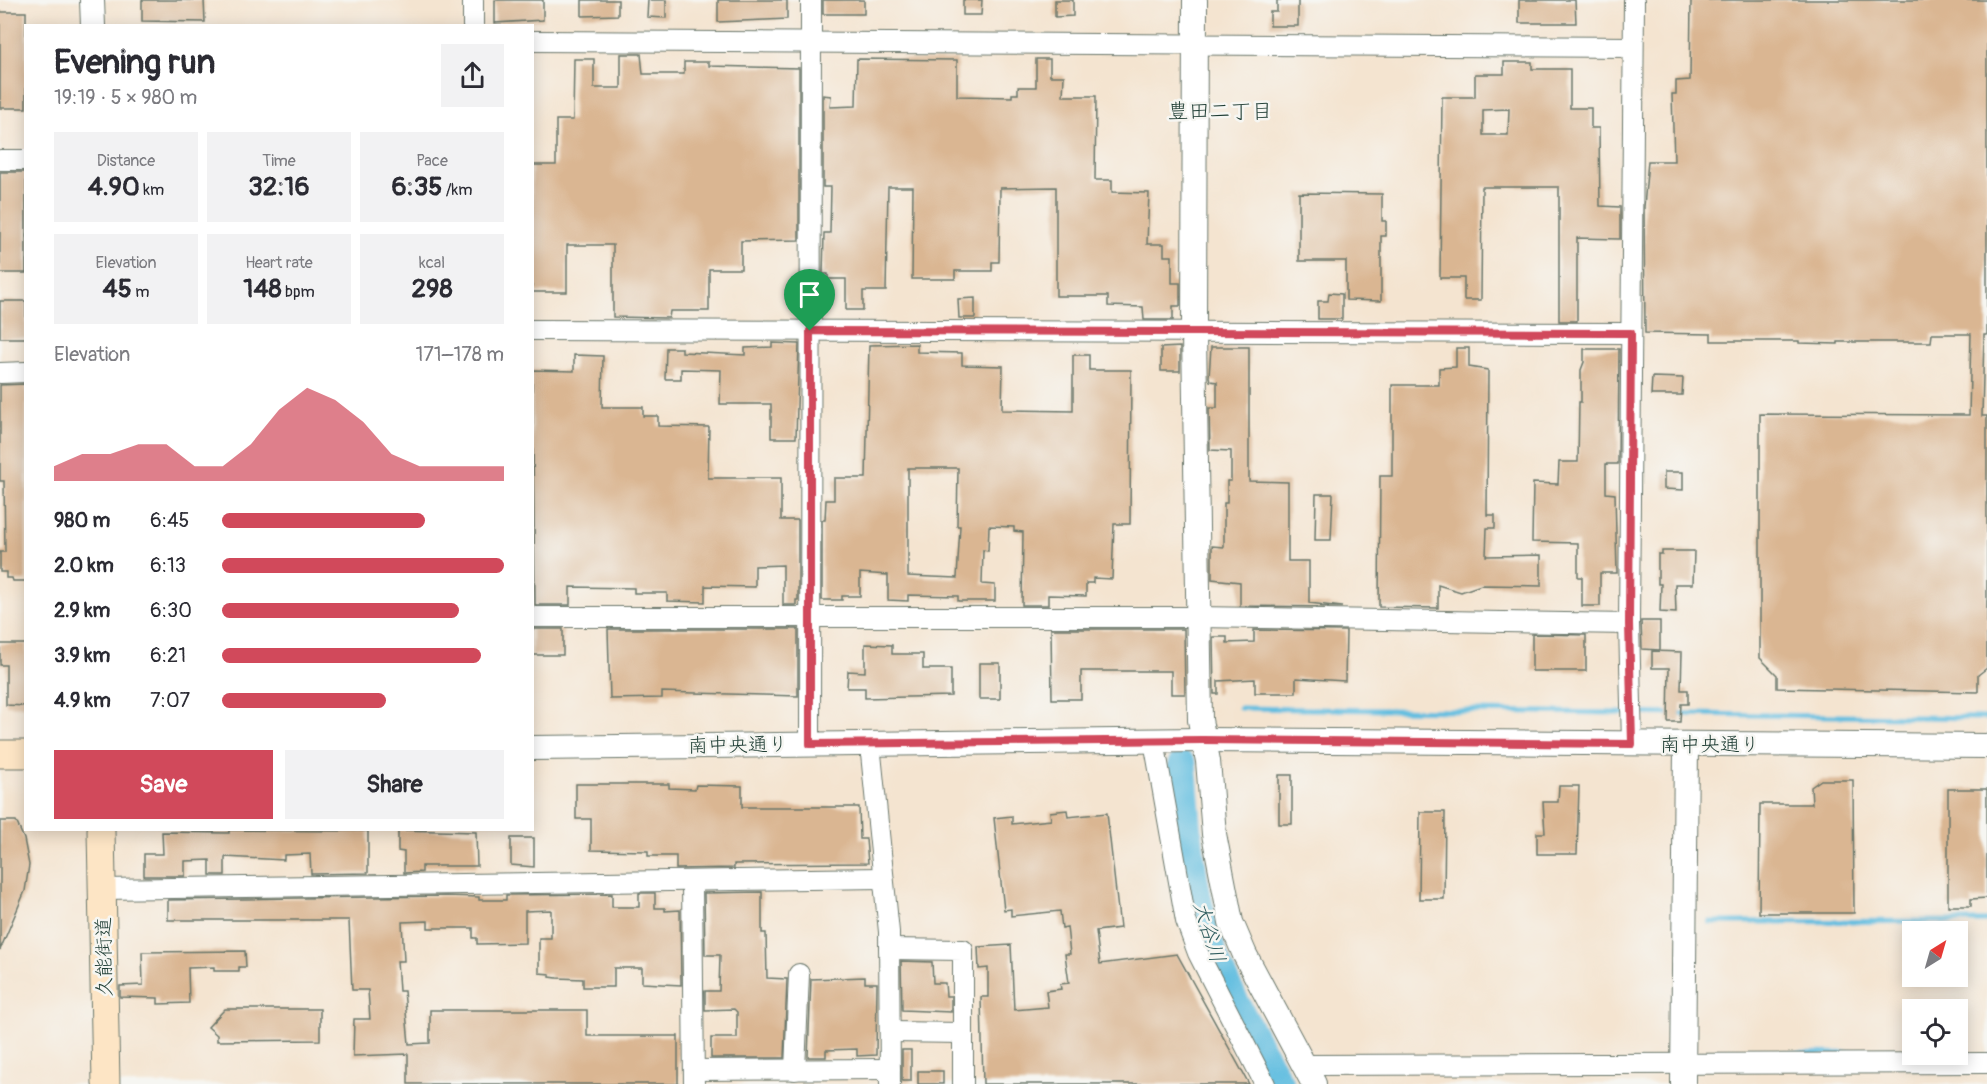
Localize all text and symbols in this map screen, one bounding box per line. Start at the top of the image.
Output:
text: Evening run [54,42,215,83]
button: share [441,44,504,107]
text: 19:19 · 5 × 980 m [54,85,197,110]
district label: 豊田二丁目 [1168,98,1273,125]
text: Distance [97,151,155,171]
text: Time [262,151,296,171]
text: Pace [416,151,448,171]
text: 4.90 [88,171,140,203]
text: 32:16 [248,171,310,203]
text: 6:35 [392,171,442,203]
text: km [140,180,164,200]
text: /km [442,180,472,200]
text: Elevation [96,253,156,273]
text: Heart rate [245,253,313,273]
text: kcal [419,253,445,273]
pin [784,269,835,331]
text: 45 [103,273,132,305]
text: 148 [243,273,282,305]
text: 298 [411,273,453,305]
icon: arrive [793,278,826,311]
text: m [132,282,149,302]
text: bpm [282,282,315,302]
text: Elevation [54,342,130,367]
text: 171–178 m [415,342,504,367]
text: 980 m [54,508,110,533]
text: 6:45 [150,508,189,533]
text: 2.0 km [54,553,114,578]
text: 6:13 [150,553,186,578]
text: 2.9 km [54,598,110,623]
text: 6:30 [150,598,192,623]
text: 3.9 km [54,643,110,668]
text: 6:21 [150,643,186,668]
text: 4.9 km [54,688,111,713]
text: 7:07 [150,688,190,713]
street label: 南中央通り [688,732,788,758]
street label: 南中央通り [1660,732,1760,757]
button: Save [54,750,273,819]
button: Share [285,750,504,819]
water label: 大谷川 [1187,898,1231,966]
street label: 久能街道 [91,917,117,997]
north arrow [1902,921,1968,987]
map controls [1902,921,1968,1065]
button: locate [1902,999,1968,1065]

